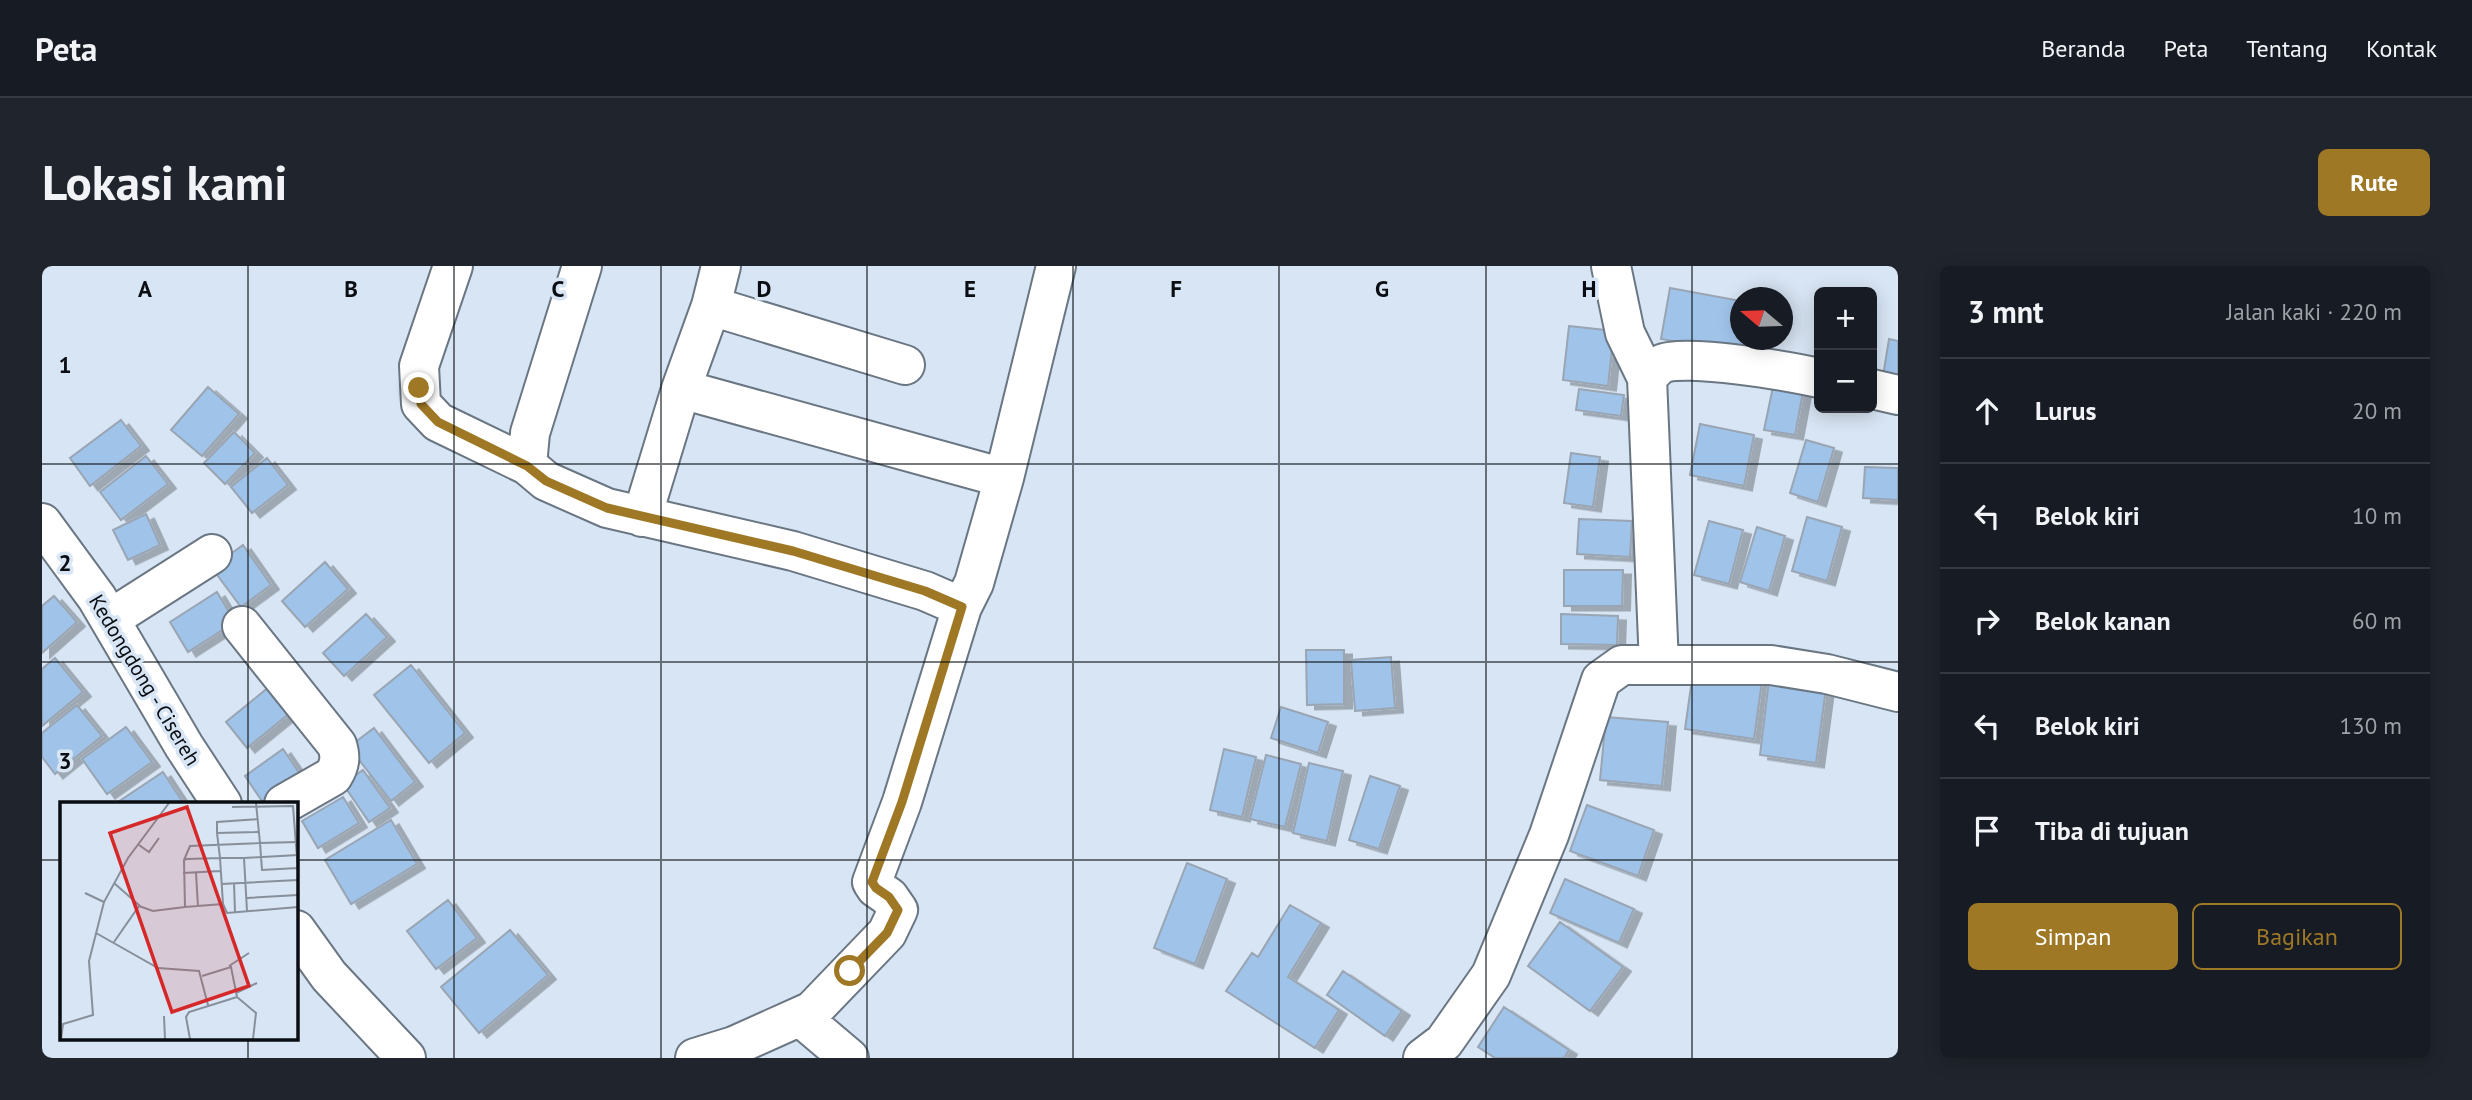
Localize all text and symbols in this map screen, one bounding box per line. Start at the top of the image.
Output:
text: Peta [35,27,97,70]
text: Beranda [2041,33,2126,64]
text: Peta [2164,33,2208,64]
text: Tentang [2246,33,2328,64]
text: Kontak [2366,33,2437,64]
button: Rute [2318,149,2430,216]
text: Lokasi kami [42,150,287,214]
text: A [138,274,152,303]
text: B [344,274,358,303]
text: C [552,274,565,303]
text: D [757,274,771,303]
text: E [964,274,976,303]
text: F [1170,274,1182,303]
text: G [1375,274,1389,303]
text: H [1582,274,1596,303]
north arrow [1730,287,1793,350]
map controls [1814,287,1877,413]
button: + [1814,287,1877,350]
text: 3 mnt [1968,292,2044,331]
text: Jalan kaki · 220 m [2227,297,2402,326]
text: 1 [58,350,72,379]
button: − [1814,350,1877,413]
route end [403,372,434,403]
icon: ahead [1968,392,2006,430]
text: Lurus [2035,394,2096,427]
text: 20 m [2352,396,2402,425]
icon: left [1968,497,2006,535]
text: Belok kiri [2035,499,2140,532]
text: 10 m [2352,501,2402,530]
text: 2 [58,548,72,577]
street label: Kedongdong - Cisereh [83,589,207,771]
icon: right [1968,602,2006,640]
text: Belok kanan [2035,604,2171,637]
text: 60 m [2352,606,2402,635]
icon: left [1968,707,2006,745]
text: Belok kiri [2035,709,2140,742]
text: 130 m [2340,711,2402,740]
text: 3 [58,746,72,775]
inset map [60,802,298,1040]
icon: arrive [1968,812,2006,850]
text: Tiba di tujuan [2035,814,2189,847]
button: Simpan [1968,903,2178,970]
button: Bagikan [2192,903,2402,970]
route start [834,955,865,986]

